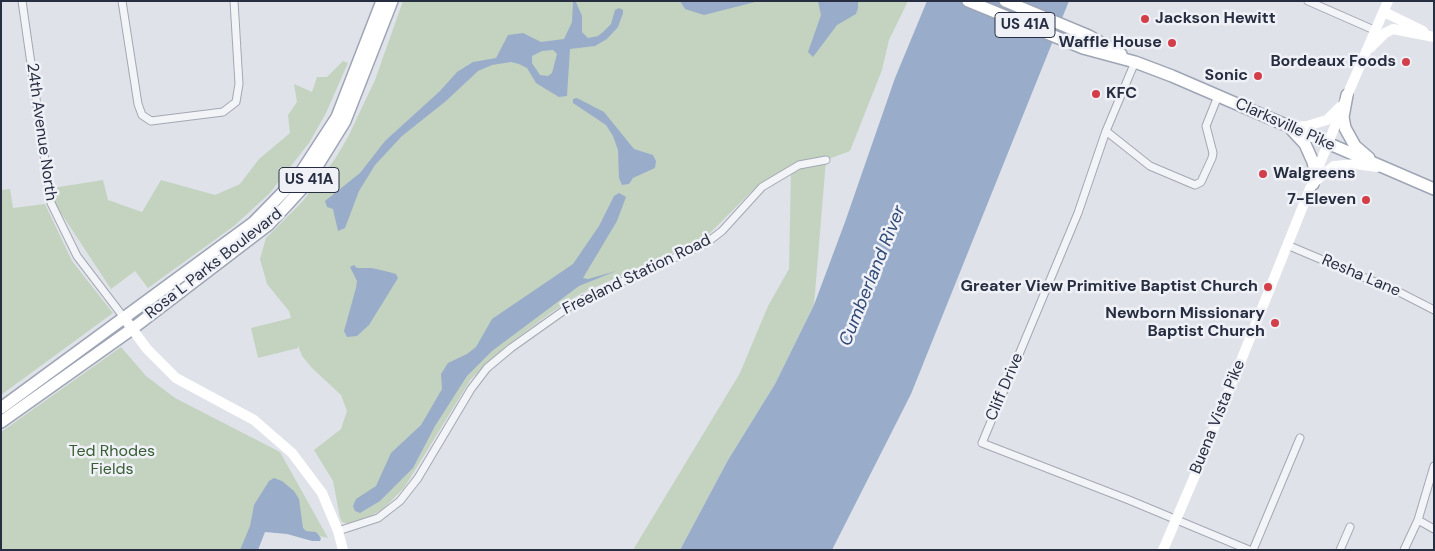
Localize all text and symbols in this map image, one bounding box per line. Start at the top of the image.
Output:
place label: Jackson Hewitt [1155,9,1276,29]
road number: US 41A [995,12,1055,38]
marker: Jackson Hewitt [1139,13,1151,25]
place label: Waffle House [1059,33,1162,53]
marker: Waffle House [1166,37,1178,49]
place label: Bordeaux Foods [1270,52,1396,72]
marker: Bordeaux Foods [1400,56,1412,68]
street label: 24th Avenue North [22,62,60,202]
place label: Sonic [1205,66,1248,86]
marker: Sonic [1252,70,1264,82]
place label: KFC [1106,84,1137,104]
marker: KFC [1090,88,1102,100]
street label: Clarksville Pike [1232,94,1338,156]
place label: Walgreens [1273,164,1356,184]
road number: US 41A [279,168,339,192]
marker: Walgreens [1257,168,1269,180]
place label: 7-Eleven [1287,190,1356,210]
marker: 7-Eleven [1360,194,1372,206]
water label: Cumberland River [835,203,911,349]
street label: Rosa L Parks Boulevard [142,205,286,323]
street label: Freeland Station Road [560,231,714,319]
street label: Resha Lane [1319,251,1403,301]
place label: Greater View Primitive Baptist Church [961,277,1258,297]
marker: Greater View Primitive Baptist Church [1262,281,1274,293]
place label: Newborn Missionary Baptist Church [1105,304,1265,342]
marker: Newborn Missionary Baptist Church [1269,317,1281,329]
street label: Cliff Drive [982,350,1028,424]
street label: Buena Vista Pike [1186,357,1250,477]
park label: Ted Rhodes Fields [69,442,155,480]

